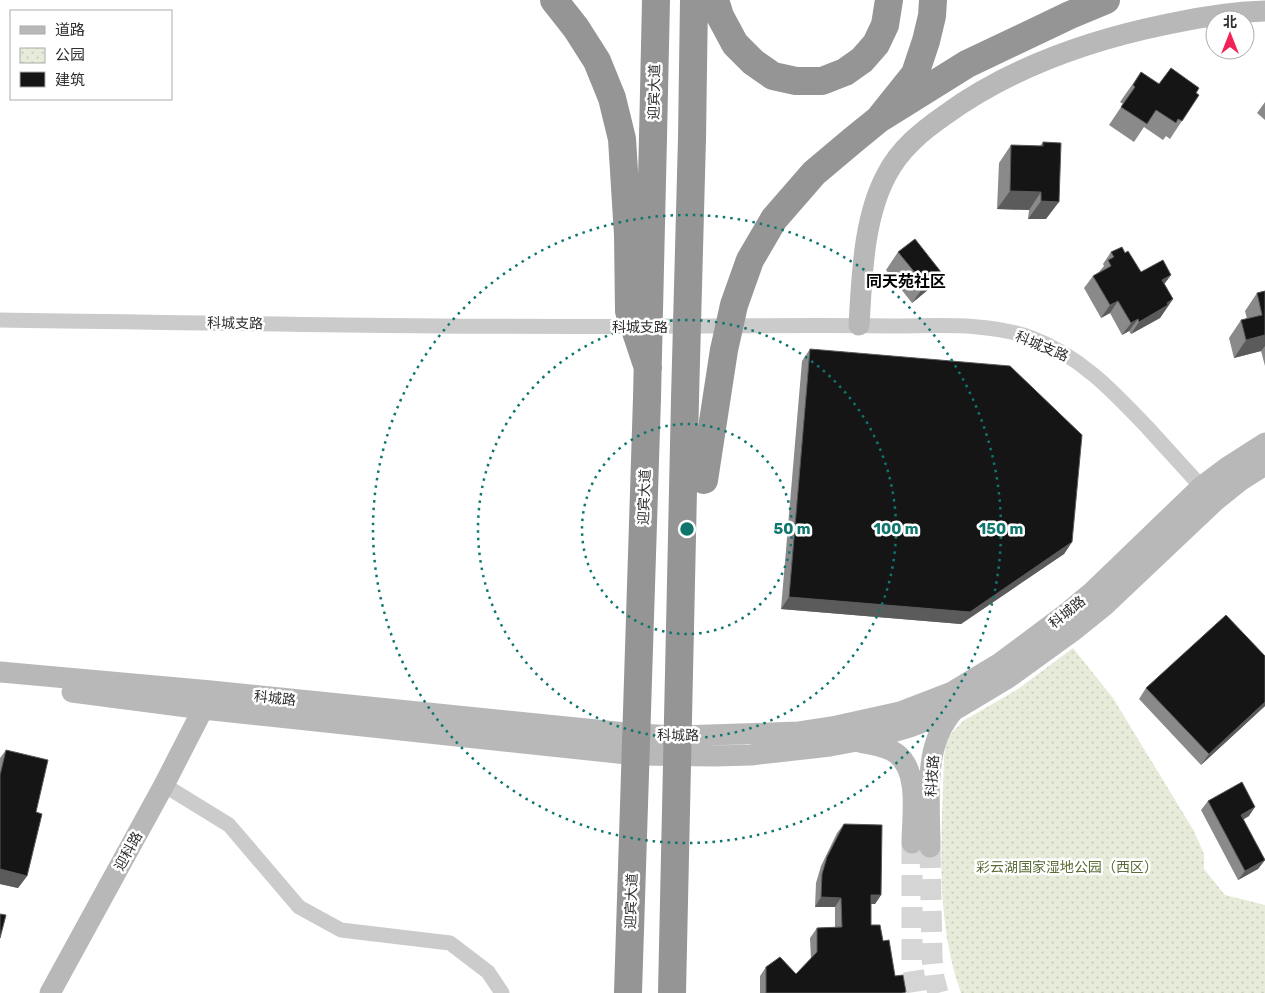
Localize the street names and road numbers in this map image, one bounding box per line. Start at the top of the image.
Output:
street label: 迎宾大道 [646,64,663,120]
street label: 科城支路 [207,315,263,332]
street label: 科城支路 [612,319,668,336]
street label: 科城支路 [1013,328,1071,365]
street label: 迎宾大道 [635,469,654,525]
street label: 科城路 [1046,593,1089,632]
street label: 科城路 [253,688,297,709]
street label: 科城路 [657,727,699,744]
street label: 科技路 [923,754,942,798]
street label: 迎科路 [111,829,146,874]
street label: 迎宾大道 [622,873,641,929]

